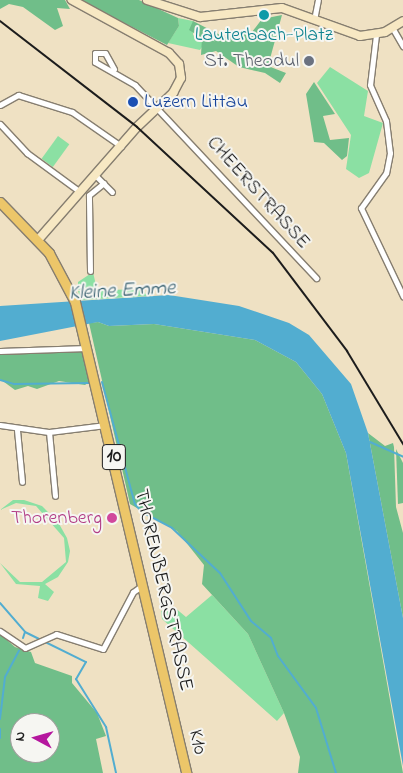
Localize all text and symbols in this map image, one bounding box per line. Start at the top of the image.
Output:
marker: Lauterbach-Platz [258,9,270,21]
place label: Lauterbach-Platz [195,23,333,47]
place label: St. Theodul [204,49,299,73]
marker: St. Theodul [303,55,315,67]
place label: Luzern Littau [144,90,248,114]
marker: Luzern Littau [126,95,140,109]
street label: CHEERSTRASSE [201,132,315,254]
water label: Kleine Emme [68,276,176,306]
road number: 10 [102,441,126,474]
street label: THORENBERGSTRASSE [128,487,198,693]
place label: Thorenberg [11,506,102,530]
marker: Thorenberg [106,512,118,524]
north arrow [10,713,60,763]
street label: K10 [183,727,211,757]
text: N [10,731,32,742]

